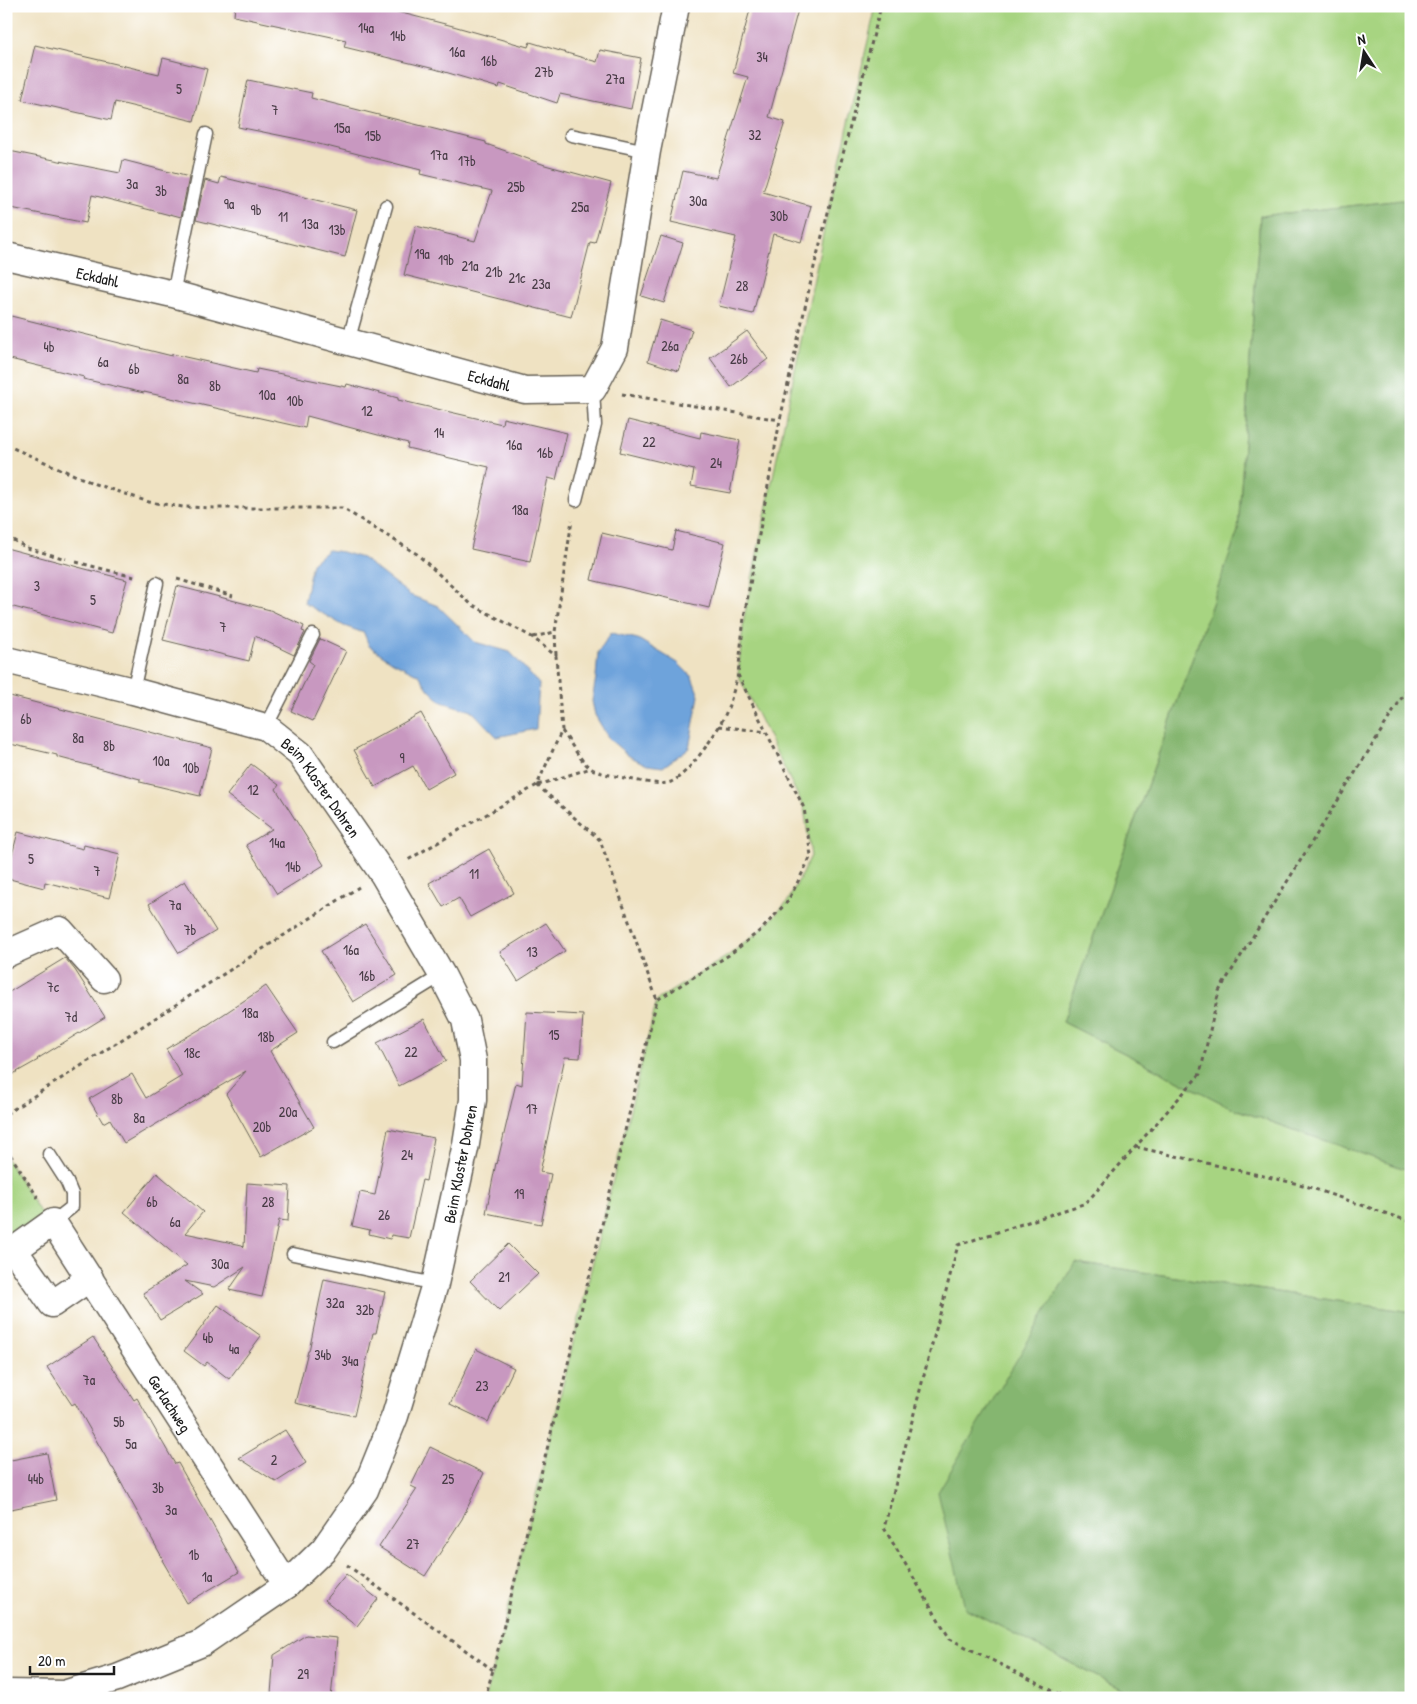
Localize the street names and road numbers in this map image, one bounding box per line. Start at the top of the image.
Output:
street label: Eckdahl [74,261,122,293]
street label: Eckdahl [465,364,514,397]
street label: Beim Kloster Dohren [277,732,365,842]
street label: Beim Kloster Dohren [438,1103,482,1225]
street label: Gerlachweg [143,1370,197,1437]

